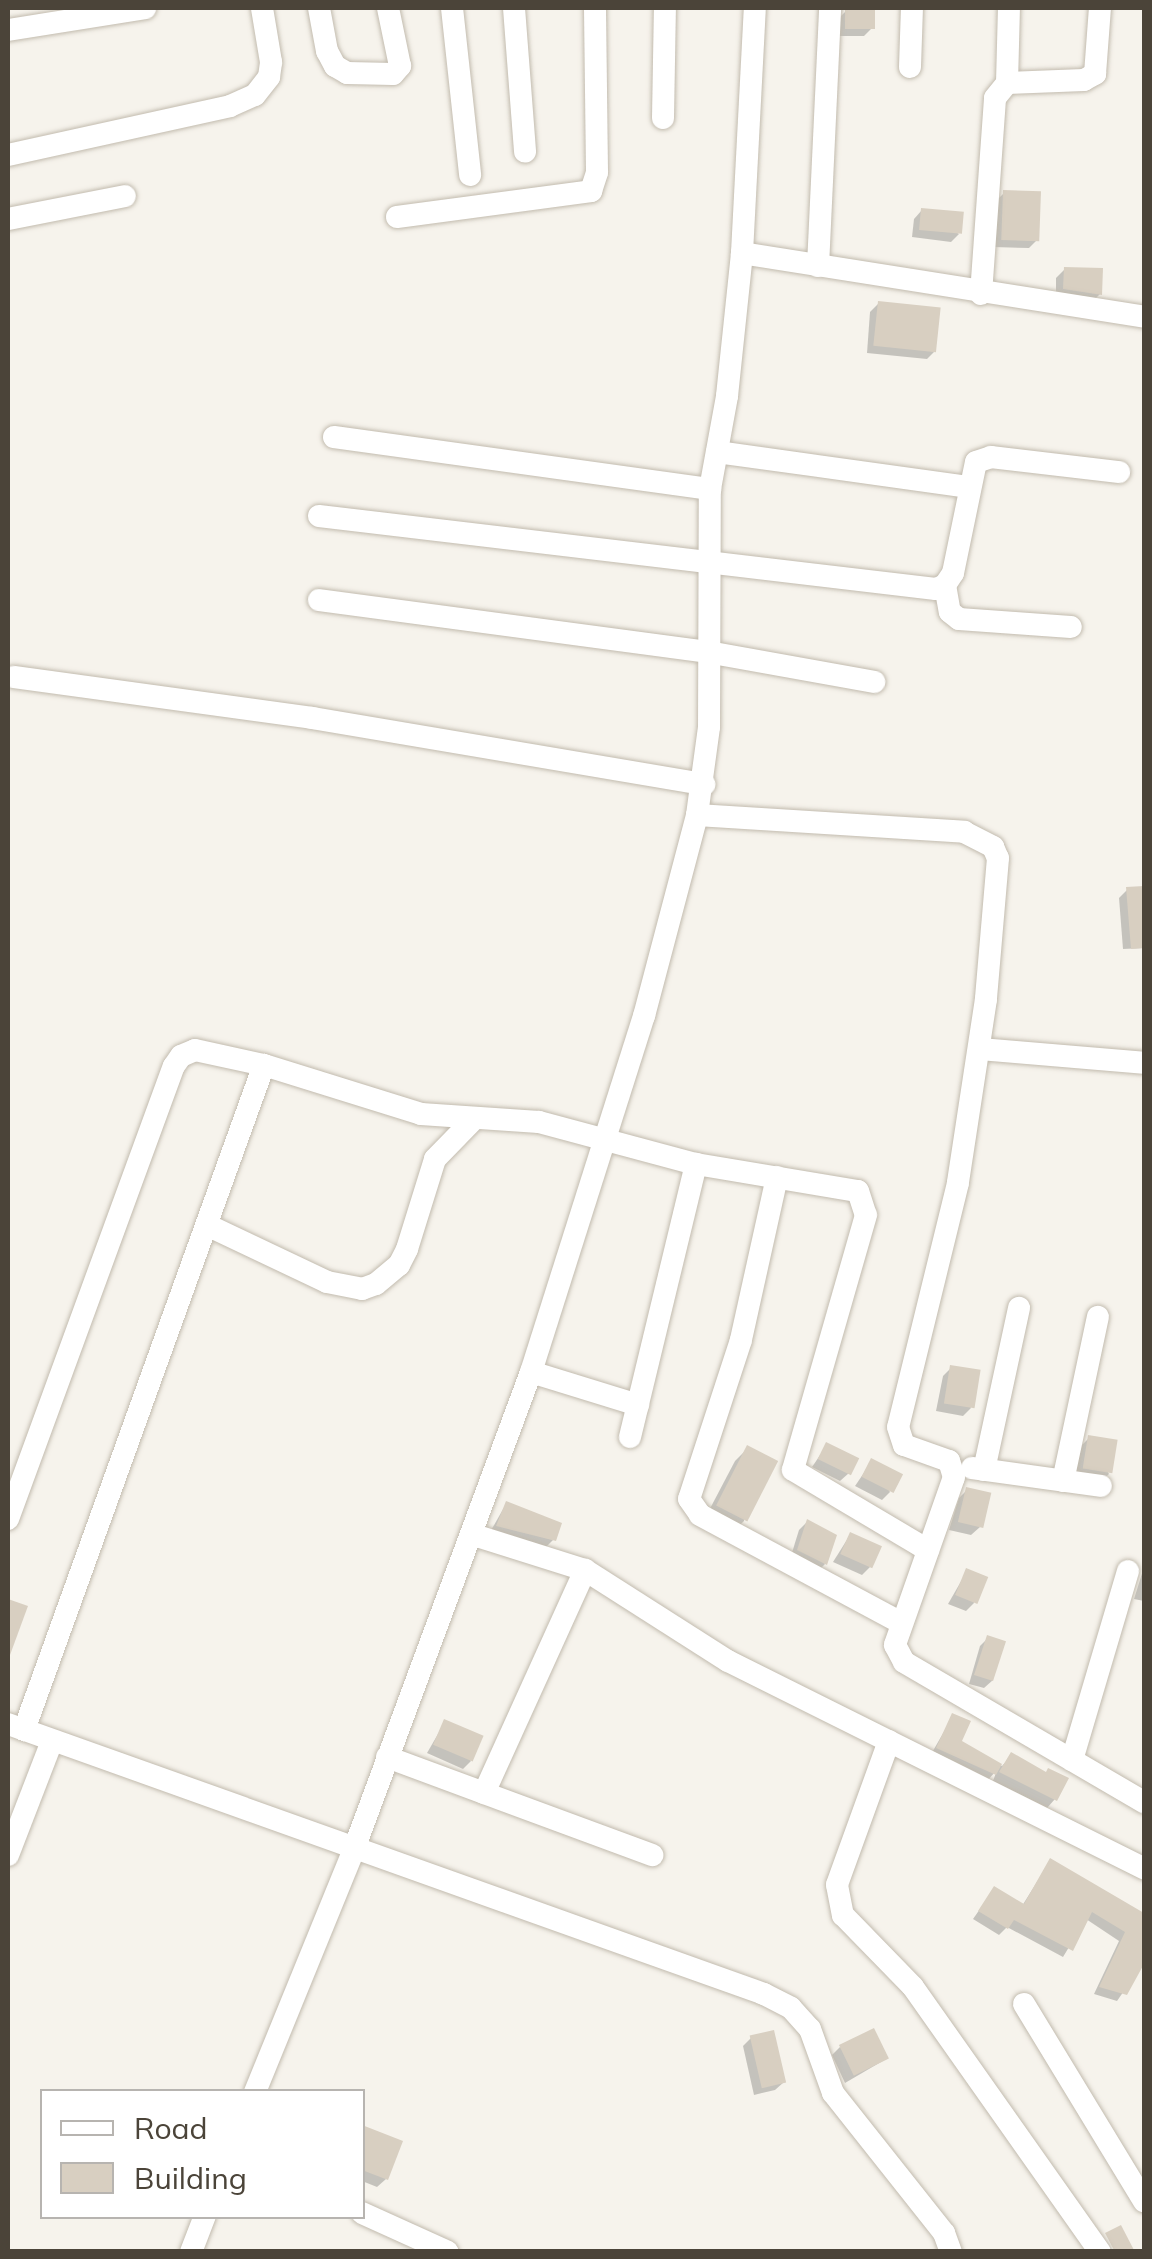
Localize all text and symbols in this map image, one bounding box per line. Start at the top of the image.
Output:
legend [40,2089,365,2219]
text: Road [134,2109,208,2147]
text: Building [134,2159,247,2197]

